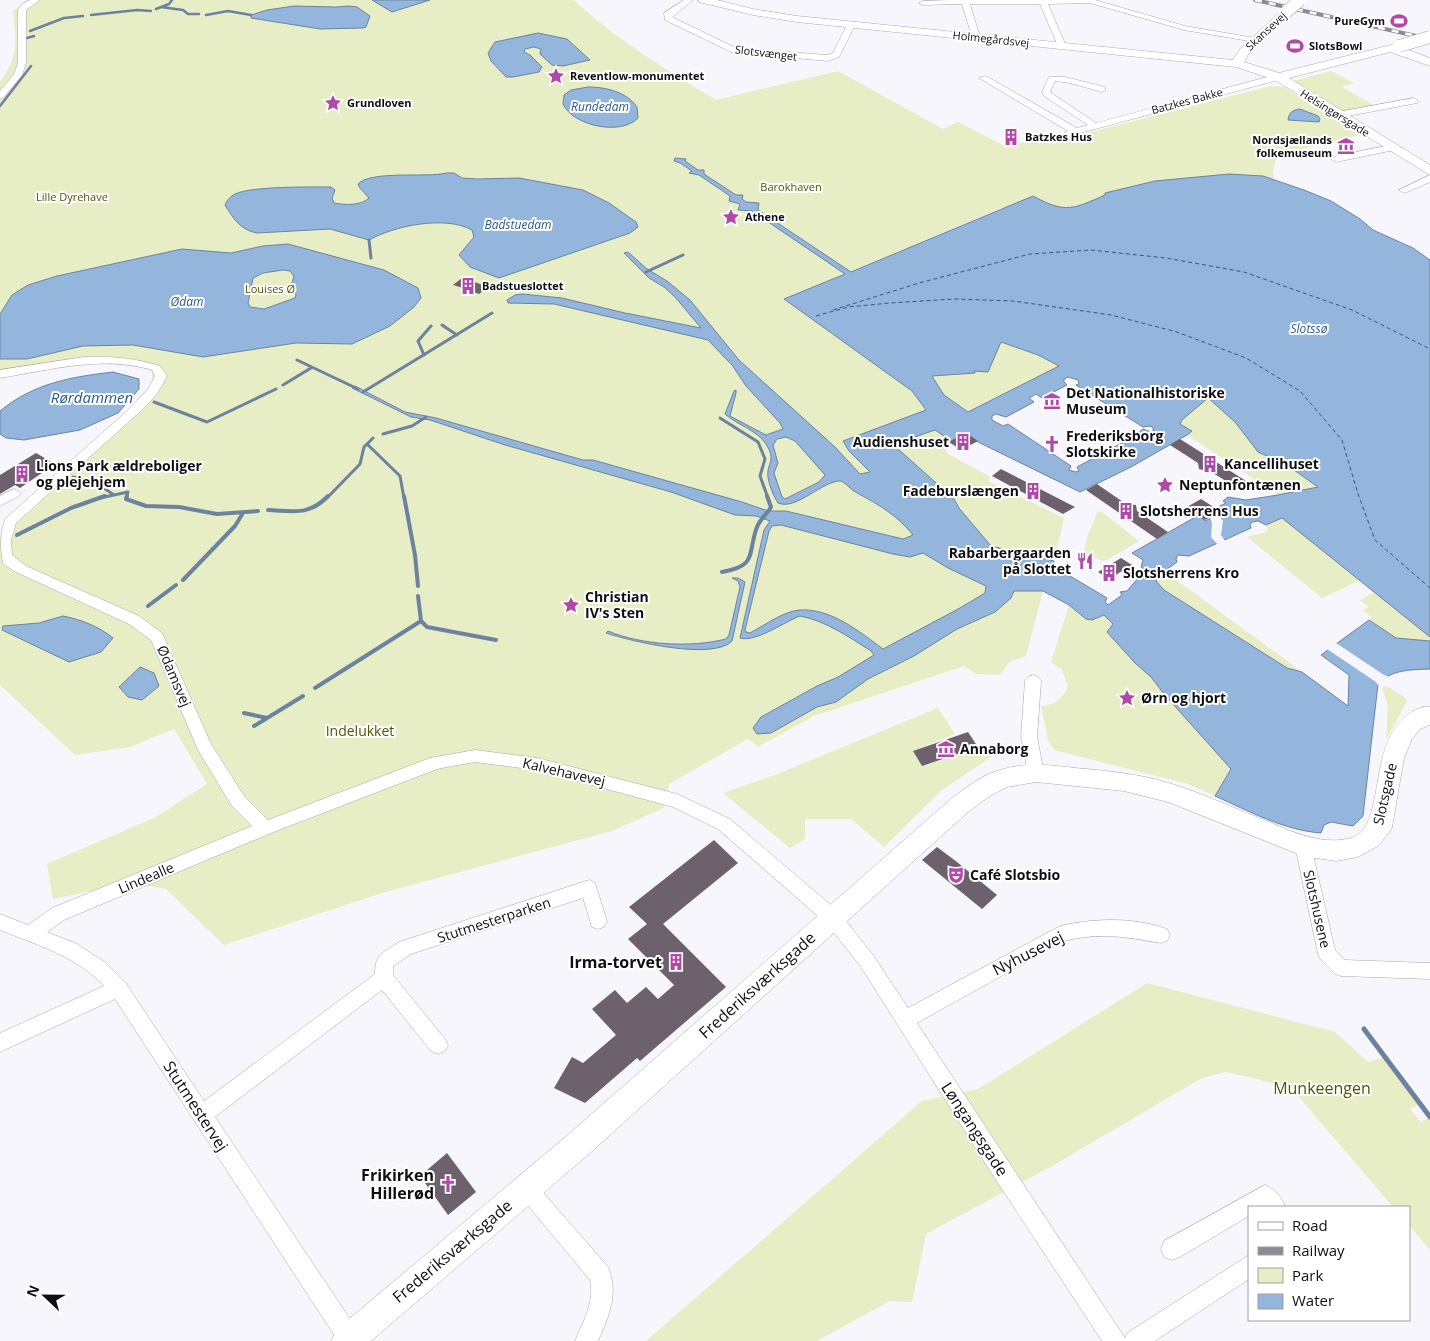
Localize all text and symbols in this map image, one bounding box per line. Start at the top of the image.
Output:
street label: Skansevej [1242,8,1289,53]
sports icon: PureGym [1389,11,1409,31]
place label: PureGym [1334,13,1385,28]
street label: Holmegårdsvej [952,27,1030,50]
sports icon: SlotsBowl [1285,36,1305,56]
place label: SlotsBowl [1309,38,1362,53]
street label: Slotsvænget [734,41,798,64]
place icon: Reventlow-monumentet [546,66,566,86]
place label: Reventlow-monumentet [570,68,705,83]
street label: Batzkes Bakke [1150,84,1224,117]
street label: Helsingørsgade [1298,85,1373,140]
place icon: Grundloven [323,93,343,113]
place label: Grundloven [347,95,412,110]
water label: Rundedam [571,98,629,115]
building icon: Batzkes Hus [1001,127,1021,147]
place label: Batzkes Hus [1025,129,1092,144]
place label: Nordsjællands folkemuseum [1252,132,1333,160]
museum icon: Nordsjællands folkemuseum [1336,136,1356,156]
park label: Barokhaven [760,179,822,194]
park label: Lille Dyrehave [36,189,108,204]
place icon: Athene [721,207,741,227]
place label: Athene [745,209,785,224]
water label: Badstuedam [484,216,552,233]
building icon: Badstueslottet [458,276,478,296]
place label: Badstueslottet [482,278,564,293]
park label: Louises Ø [245,281,295,296]
water label: Ødam [171,293,203,310]
water label: Slotssø [1291,320,1328,337]
place label: Det Nationalhistoriske Museum [1066,383,1225,418]
water label: Rørdammen [51,387,133,407]
museum icon: Det Nationalhistoriske Museum [1042,391,1062,411]
place label: Frederiksborg Slotskirke [1066,426,1164,461]
place label: Audienshuset [853,432,949,451]
building icon: Audienshuset [953,432,973,452]
church icon: Frederiksborg Slotskirke [1042,434,1062,454]
building icon: Kancellihuset [1200,454,1220,474]
place label: Kancellihuset [1224,454,1319,473]
place label: Lions Park ældreboliger og plejehjem [36,456,202,491]
building icon: Lions Park ældreboliger og plejehjem [12,464,32,484]
place icon: Neptunfontænen [1155,475,1175,495]
place label: Neptunfontænen [1179,475,1301,494]
place label: Fadeburslængen [903,481,1019,500]
building icon: Fadeburslængen [1023,481,1043,501]
building icon: Slotsherrens Hus [1116,501,1136,521]
place label: Slotsherrens Hus [1140,501,1259,520]
place label: Rabarbergaarden på Slottet [949,543,1071,578]
restaurant icon: Rabarbergaarden på Slottet [1075,551,1095,571]
building icon: Slotsherrens Kro [1099,563,1119,583]
place label: Slotsherrens Kro [1123,563,1240,582]
place label: Christian IV's Sten [585,587,649,622]
place icon: Christian IV's Sten [561,595,581,615]
street label: Ødamsvej [153,642,196,710]
place icon: Ørn og hjort [1117,688,1137,708]
place label: Ørn og hjort [1141,688,1226,707]
park label: Indelukket [326,721,394,740]
museum icon: Annaborg [936,739,956,759]
place label: Annaborg [960,739,1028,758]
street label: Kalvehavevej [521,753,607,790]
street label: Slotsgade [1368,761,1401,827]
street label: Lindealle [115,857,177,898]
theatre icon: Café Slotsbio [946,865,966,885]
place label: Café Slotsbio [970,865,1061,884]
street label: Slotshusene [1299,868,1336,950]
street label: Stutmesterparken [435,892,553,947]
street label: Nyhusevej [989,926,1067,980]
street label: Frederiksværksgade [694,927,820,1043]
place label: Irma-torvet [569,951,662,973]
building icon: Irma-torvet [666,952,686,972]
street label: Stutmestervej [159,1057,233,1155]
park label: Munkeengen [1273,1077,1371,1099]
street label: Løngangsgade [936,1078,1014,1180]
place label: Frikirken Hillerød [361,1164,434,1204]
church icon: Frikirken Hillerød [438,1174,458,1194]
street label: Frederiksværksgade [388,1194,516,1308]
legend [1248,1206,1410,1321]
text: Road [1292,1215,1328,1235]
text: Railway [1292,1240,1345,1260]
text: Park [1292,1265,1323,1285]
north arrow [20,1271,70,1321]
text: N [22,1282,43,1300]
text: Water [1292,1290,1334,1310]

